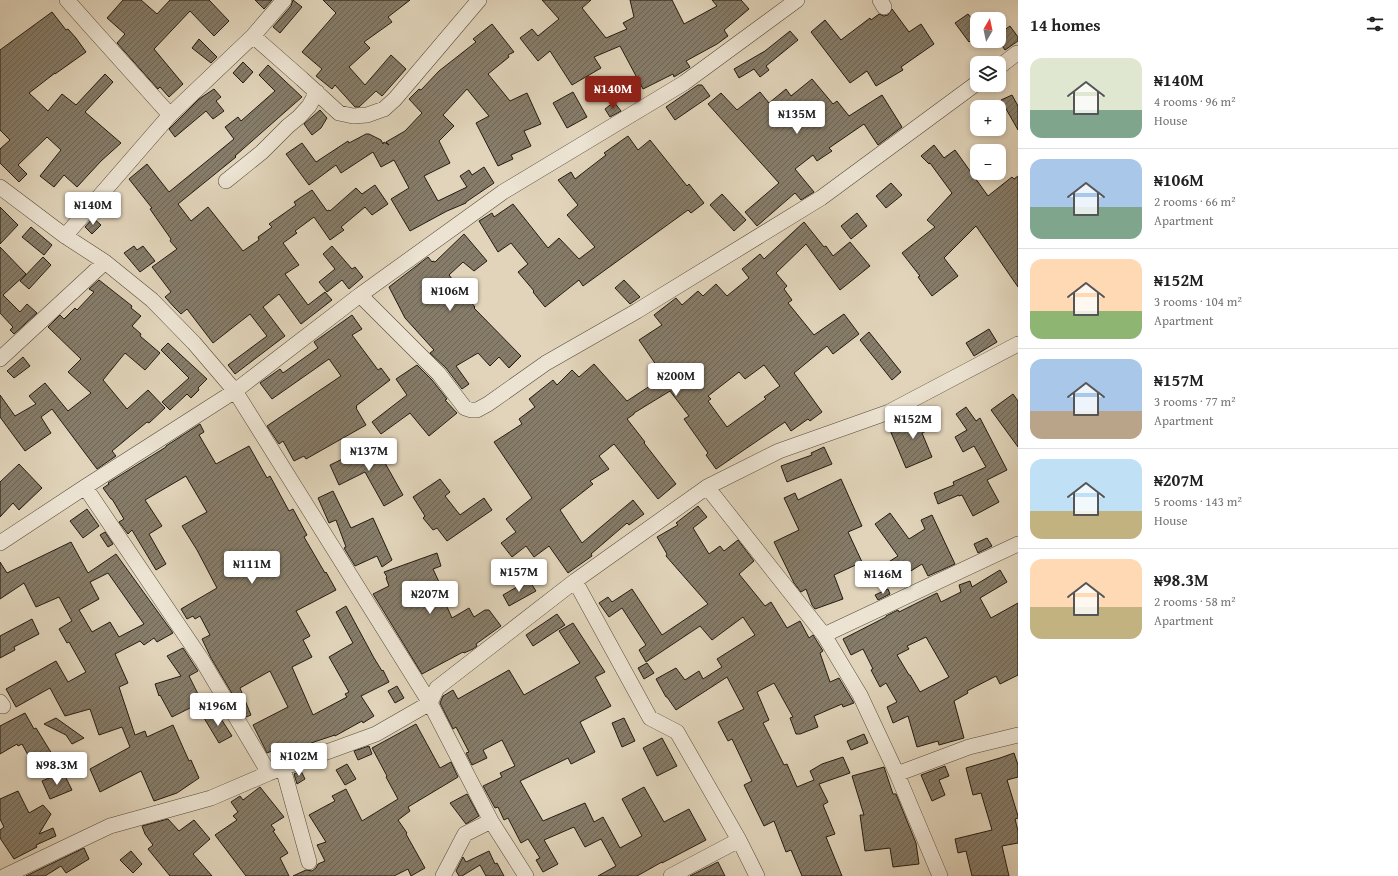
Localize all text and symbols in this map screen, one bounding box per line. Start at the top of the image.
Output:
north arrow [970,12,1006,48]
map controls [970,12,1006,180]
text: 14 homes [1030,12,1101,37]
icon: filters [1364,13,1386,35]
button: layers [970,56,1006,92]
text: ₦140M [1154,67,1204,92]
icon: home [1062,74,1110,122]
pin: ₦140M [585,76,641,110]
text: ₦140M [594,79,632,98]
text: 4 rooms · 96 m² [1154,92,1236,111]
button: + [970,100,1006,136]
pin: ₦135M [769,101,825,135]
text: ₦135M [778,104,816,123]
text: House [1154,111,1188,130]
button: − [970,144,1006,180]
text: ₦106M [1154,167,1204,192]
icon: home [1062,175,1110,223]
pin: ₦140M [65,192,121,226]
text: 2 rooms · 66 m² [1154,192,1236,211]
text: ₦140M [74,195,112,214]
text: Apartment [1154,211,1214,230]
text: ₦152M [1154,267,1204,292]
icon: home [1062,275,1110,323]
pin: ₦106M [422,278,478,312]
text: ₦106M [431,281,469,300]
text: 3 rooms · 104 m² [1154,292,1242,311]
text: Apartment [1154,311,1214,330]
pin: ₦200M [648,363,704,397]
text: ₦200M [657,366,695,385]
text: ₦157M [1154,367,1204,392]
icon: home [1062,375,1110,423]
text: 3 rooms · 77 m² [1154,392,1236,411]
pin: ₦152M [885,406,941,440]
text: ₦152M [894,409,932,428]
text: Apartment [1154,411,1214,430]
pin: ₦137M [341,438,397,472]
text: ₦137M [350,441,388,460]
text: ₦207M [1154,467,1204,492]
icon: home [1062,475,1110,523]
text: 5 rooms · 143 m² [1154,492,1242,511]
text: House [1154,511,1188,530]
pin: ₦111M [224,551,280,585]
text: ₦111M [233,554,271,573]
pin: ₦157M [491,559,547,593]
pin: ₦146M [855,561,911,595]
text: ₦157M [500,562,538,581]
text: ₦146M [864,564,902,583]
text: ₦98.3M [1154,567,1209,592]
icon: home [1062,575,1110,623]
pin: ₦207M [402,581,458,615]
text: ₦207M [411,584,449,603]
text: 2 rooms · 58 m² [1154,592,1236,611]
text: Apartment [1154,611,1214,630]
pin: ₦196M [190,693,246,727]
text: ₦196M [199,696,237,715]
pin: ₦102M [271,743,327,777]
text: ₦102M [280,746,318,765]
pin: ₦98.3M [24,752,90,786]
text: ₦98.3M [36,755,78,774]

